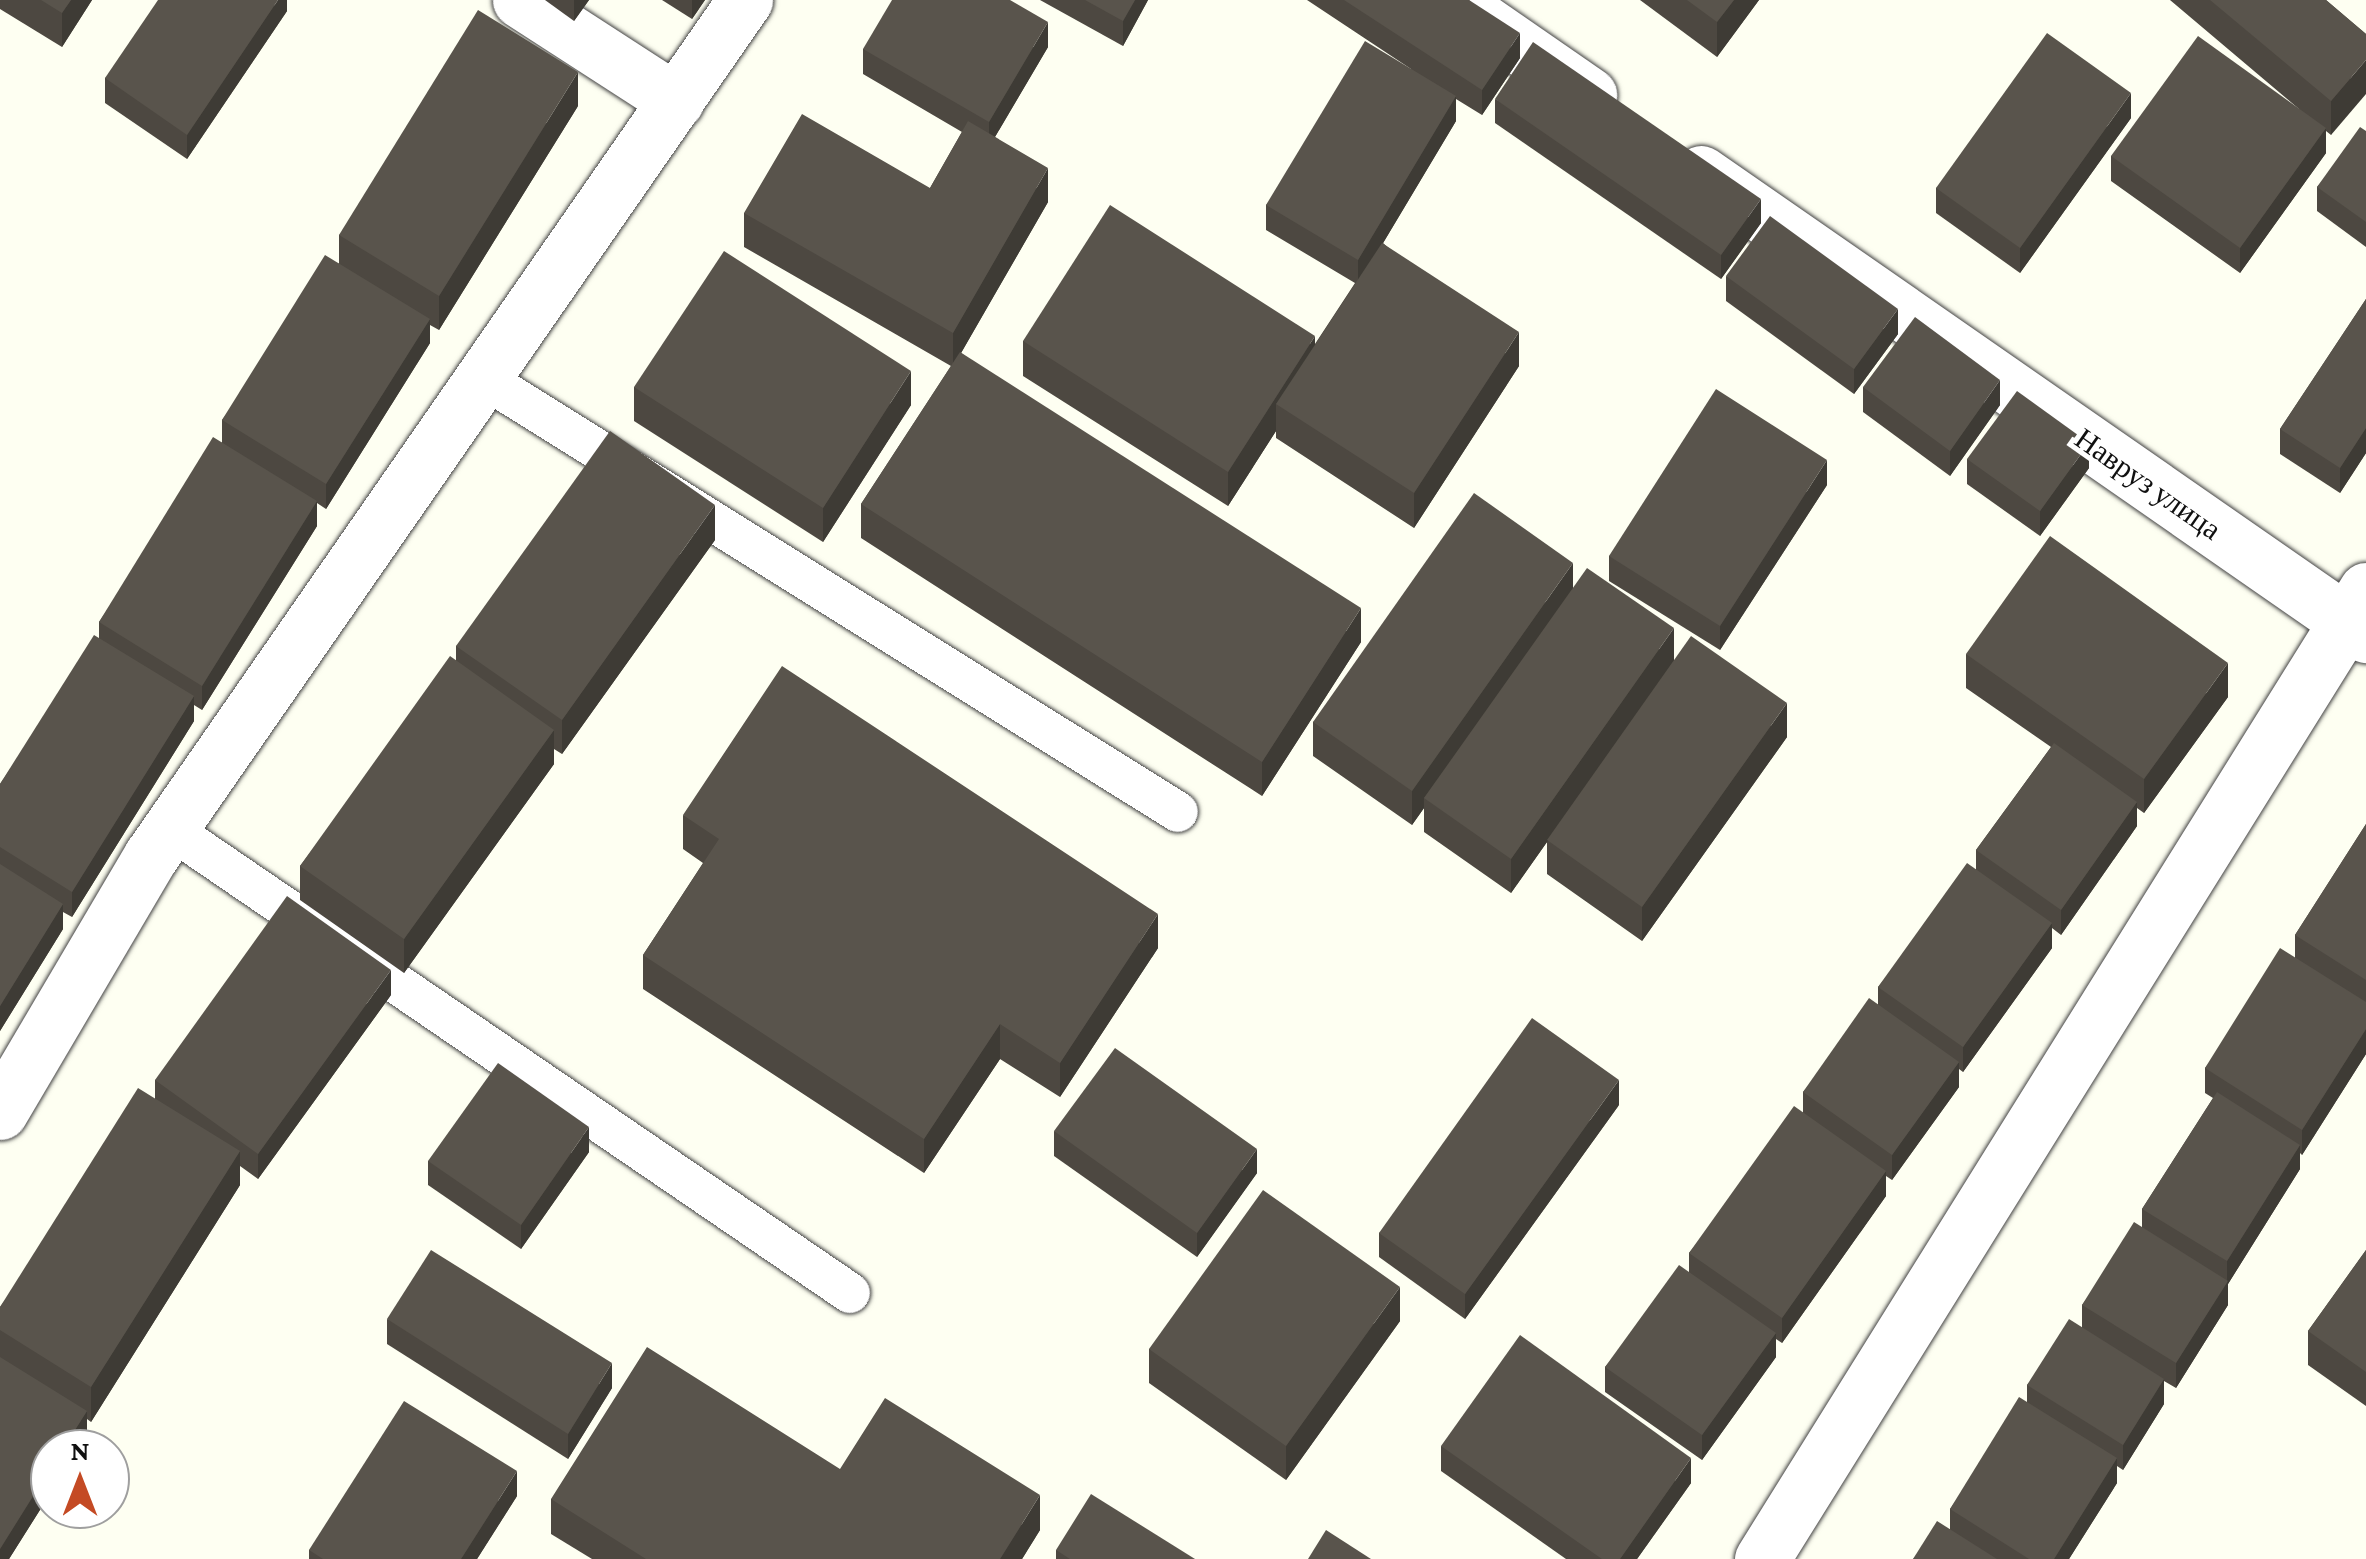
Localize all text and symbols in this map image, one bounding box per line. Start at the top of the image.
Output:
street label: Навруз улица [2068,420,2228,548]
north arrow [30,1429,130,1529]
text: N [70,1435,90,1466]

